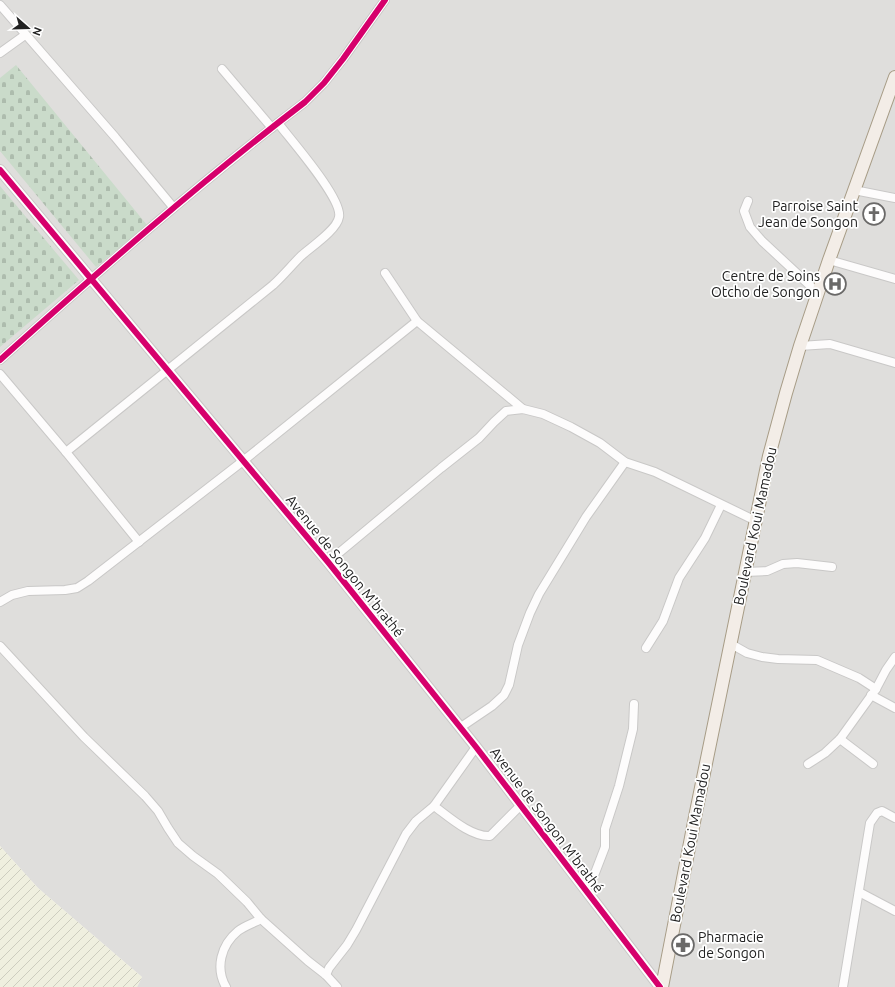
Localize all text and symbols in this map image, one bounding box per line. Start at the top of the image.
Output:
north arrow [8,8,48,48]
text: N [30,26,44,37]
place label: Parroise Saint Jean de Songon [758,198,858,230]
church icon: Parroise Saint Jean de Songon [861,201,887,227]
place label: Centre de Soins Otcho de Songon [711,268,820,300]
hospital icon: Centre de Soins Otcho de Songon [822,271,848,297]
street label: Boulevard Koui Mamadou [730,445,780,607]
street label: Avenue de Songon M'brathé [283,492,407,640]
street label: Avenue de Songon M'brathé [487,744,607,896]
street label: Boulevard Koui Mamadou [667,762,713,924]
place label: Pharmacie de Songon [698,929,765,961]
pharmacy icon: Pharmacie de Songon [670,932,696,958]

